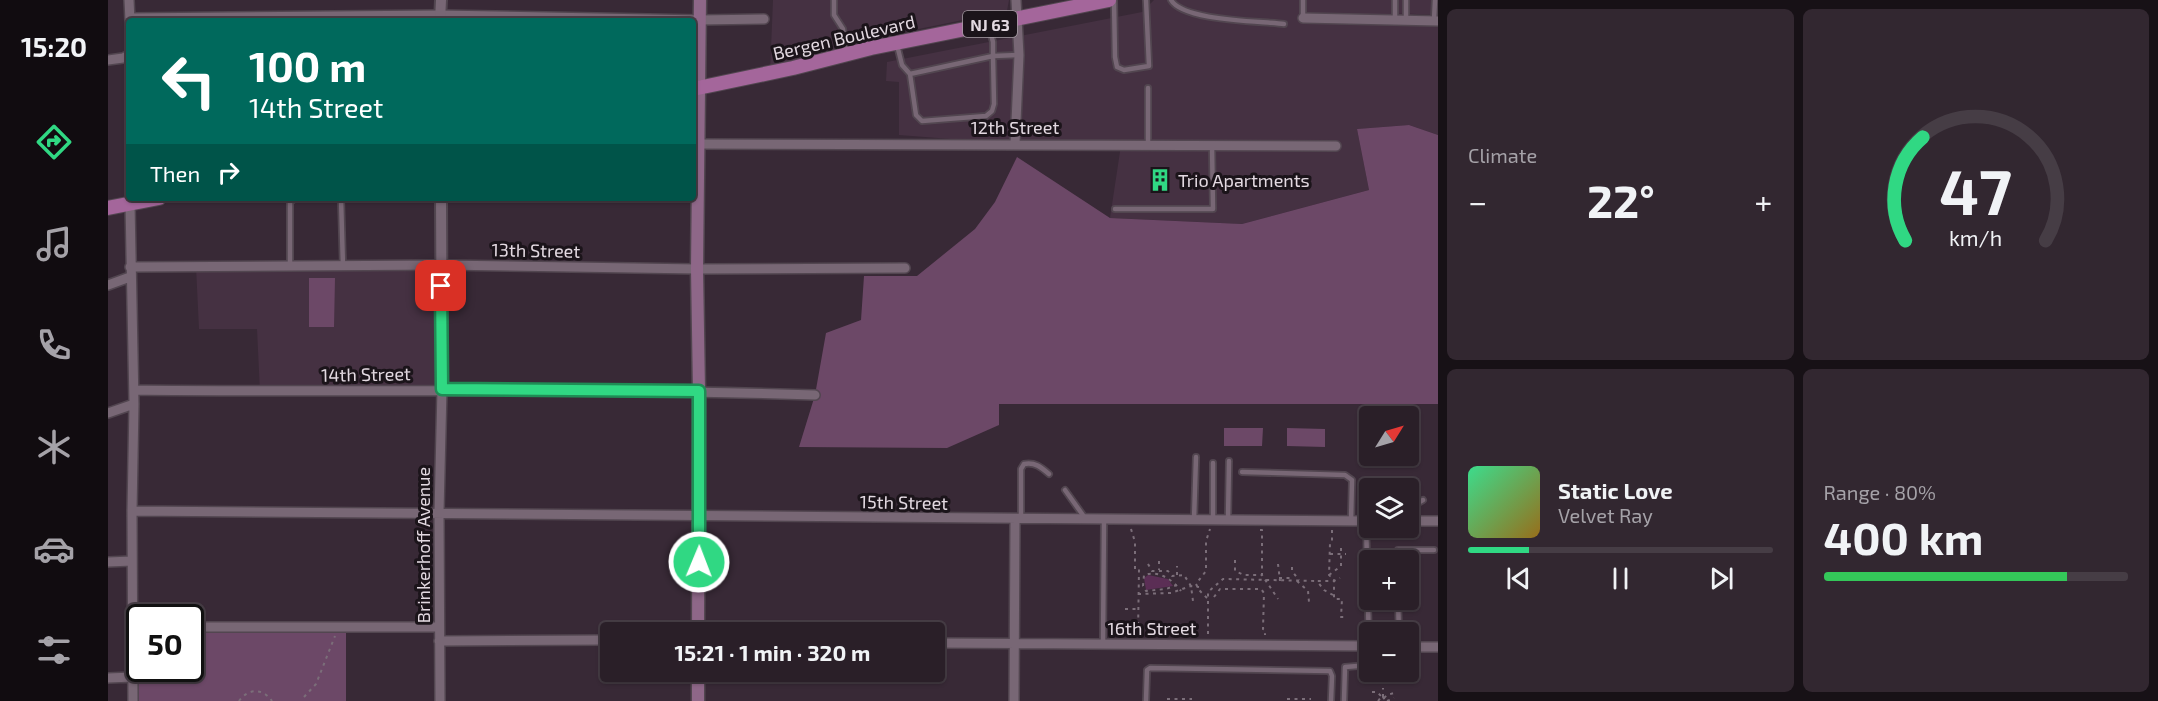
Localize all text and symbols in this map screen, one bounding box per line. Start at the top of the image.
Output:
street label: Bergen Boulevard [771,10,917,64]
road number: NJ 63 [963,11,1017,37]
text: 15:20 [21,30,87,62]
text: 100 m [249,40,366,90]
icon: left [150,42,228,120]
text: 14th Street [249,91,383,123]
street label: 12th Street [971,116,1059,138]
icon: directions [33,121,75,163]
text: Climate [1468,143,1537,167]
text: 47 [1939,153,2012,228]
icon: right [212,156,245,189]
text: Then [150,160,200,186]
building icon: Trio Apartments [1147,167,1173,193]
place label: Trio Apartments [1178,169,1310,191]
text: 22° [1587,173,1655,227]
text: − [1468,181,1487,221]
text: + [1754,181,1773,221]
icon: music [33,223,75,265]
text: km/h [1949,226,2002,251]
street label: 13th Street [492,238,581,262]
pin [415,260,466,311]
icon: arrive [424,269,457,302]
icon: phone [33,324,75,366]
street label: 14th Street [321,362,411,386]
north arrow [1359,406,1419,466]
map controls [1359,406,1419,682]
icon: climate [33,426,75,468]
street label: Brinkerhoff Avenue [412,467,434,623]
text: Static Love [1558,477,1673,503]
button: layers [1359,478,1419,538]
text: Range · 80% [1824,480,1936,504]
street label: 15th Street [860,490,948,514]
text: Velvet Ray [1558,503,1653,527]
text: 400 km [1824,510,1983,564]
icon: car [33,528,75,570]
position arrow [667,530,731,594]
button: + [1359,550,1419,610]
icon: previous [1502,562,1535,595]
icon: pause [1604,562,1637,595]
icon: next [1705,562,1738,595]
speed limit sign: 50 [126,604,204,682]
street label: 16th Street [1108,617,1197,639]
button: − [1359,622,1419,682]
icon: filters [33,629,75,671]
text: 15:21 · 1 min · 320 m [675,639,870,665]

